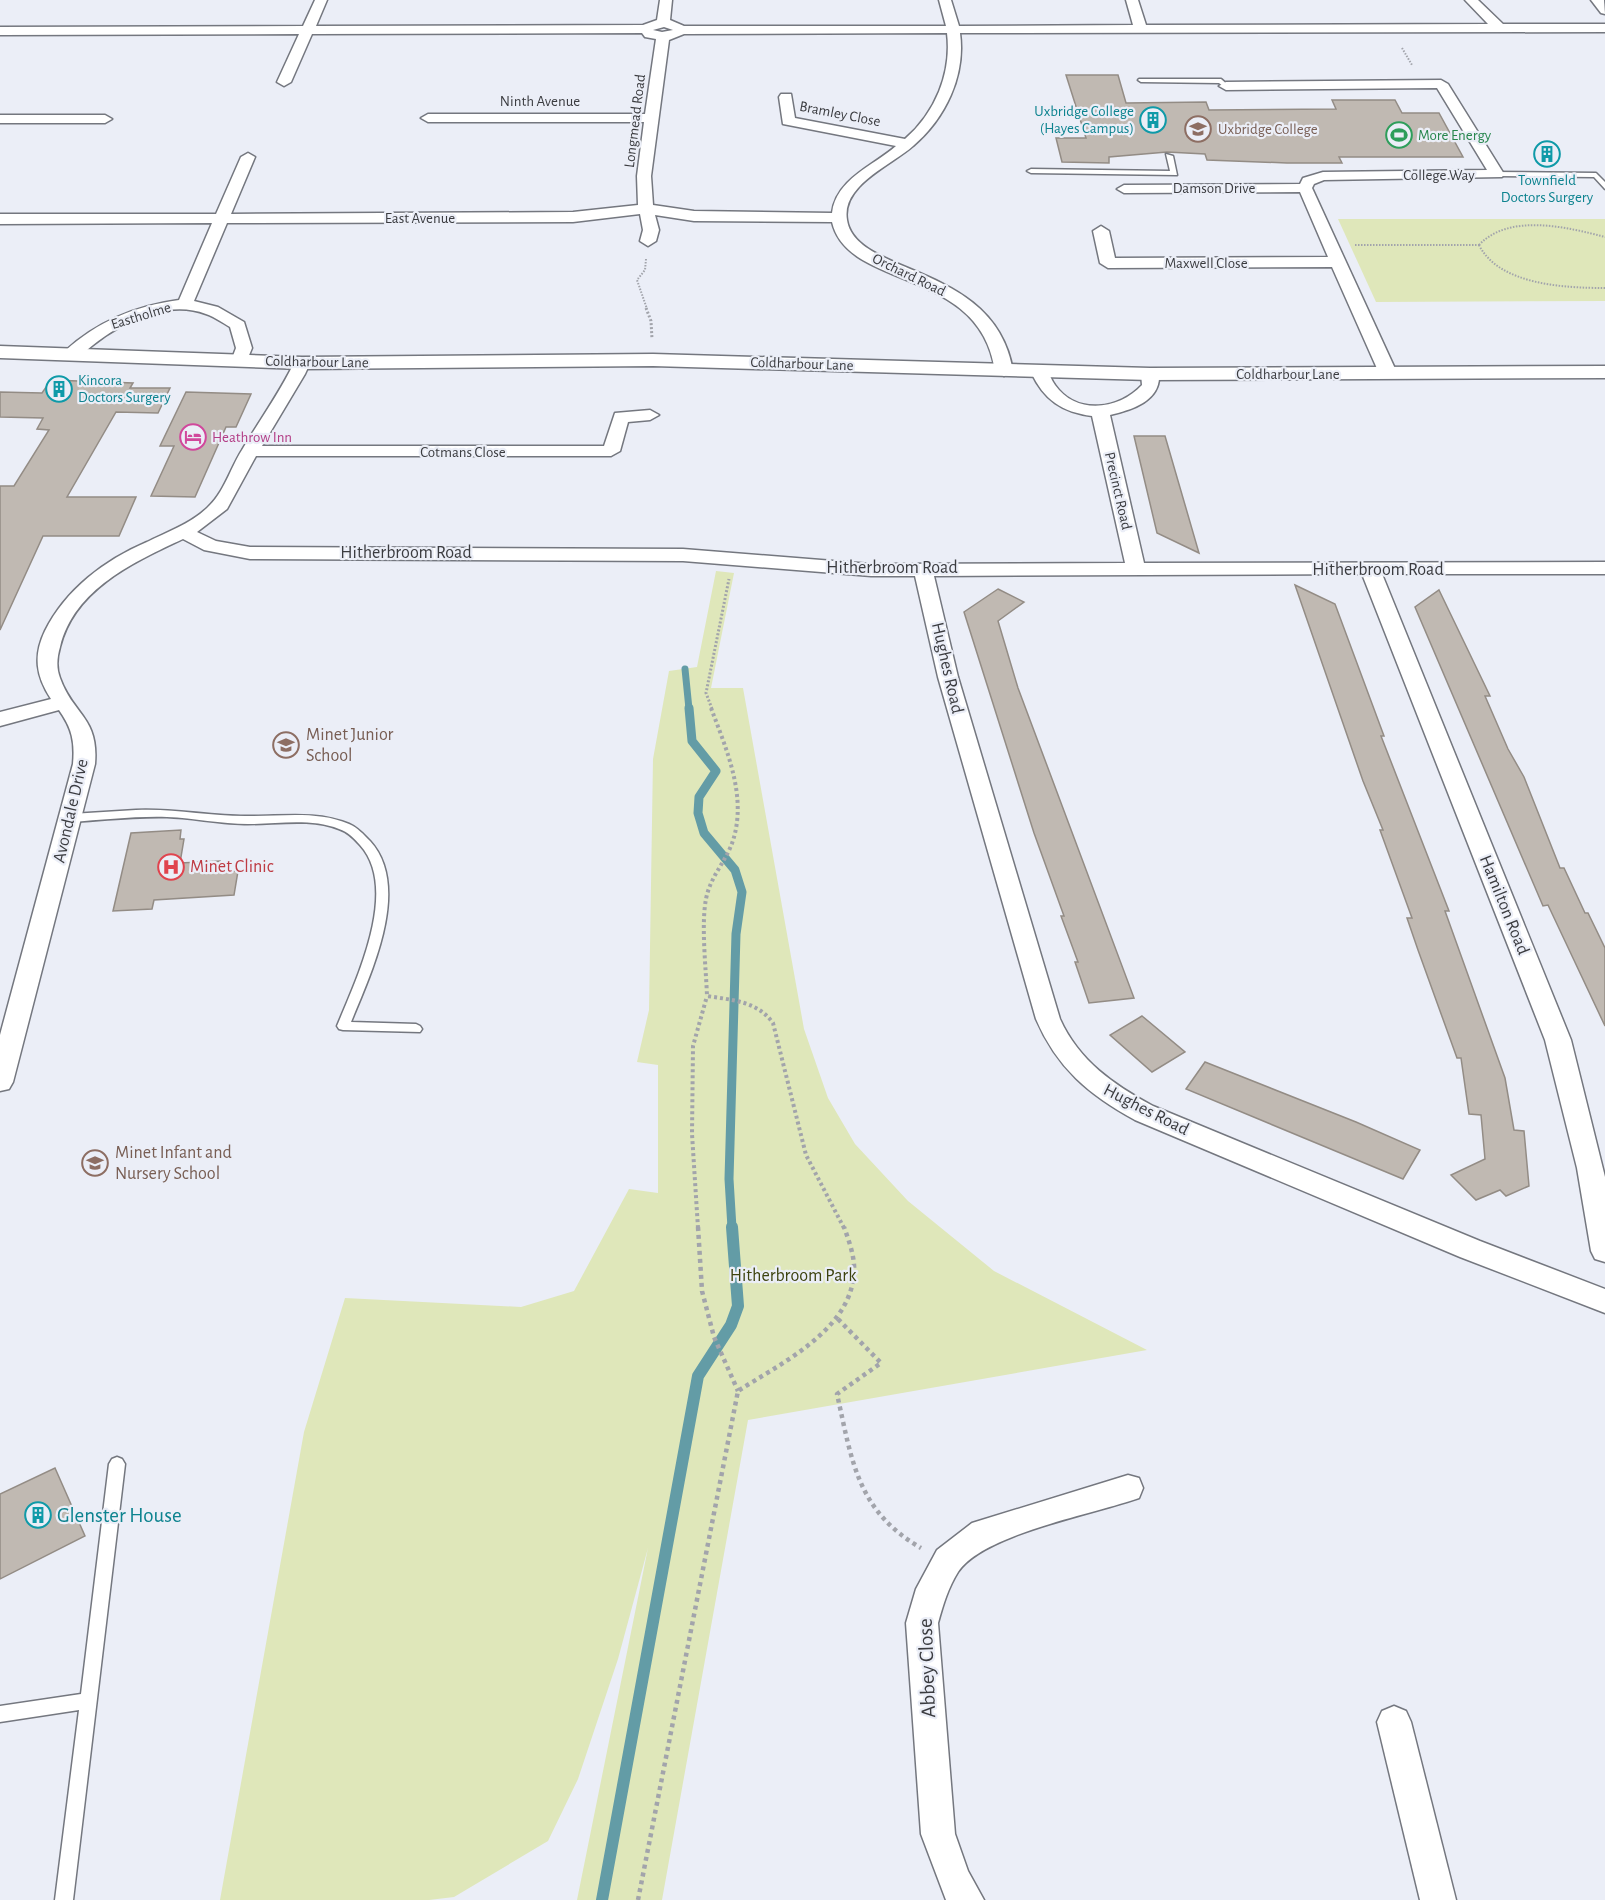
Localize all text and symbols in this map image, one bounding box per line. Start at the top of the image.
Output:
street label: Longmead Road [622,73,648,169]
street label: Ninth Avenue [500,94,580,109]
street label: Bramley Close [798,99,882,129]
place label: Uxbridge College (Hayes Campus) [1034,104,1134,136]
building icon: Uxbridge College (Hayes Campus) [1138,105,1168,135]
school or university icon: Uxbridge College [1183,114,1213,144]
sports icon: More Energy [1384,120,1414,150]
place label: Uxbridge College [1218,122,1318,137]
place label: More Energy [1418,128,1492,143]
building icon: Townfield Doctors Surgery [1532,139,1562,169]
street label: College Way [1403,168,1475,183]
place label: Townfield Doctors Surgery [1501,173,1594,205]
street label: Damson Drive [1173,181,1255,196]
street label: East Avenue [385,211,455,226]
street label: Orchard Road [870,251,948,299]
street label: Maxwell Close [1164,256,1248,271]
street label: Eastholme [109,300,173,332]
street label: Coldharbour Lane [265,354,369,370]
street label: Coldharbour Lane [750,355,854,373]
street label: Coldharbour Lane [1236,367,1340,382]
place label: Kincora Doctors Surgery [78,373,171,405]
building icon: Kincora Doctors Surgery [44,374,74,404]
hotel icon: Heathrow Inn [178,422,208,452]
place label: Heathrow Inn [212,430,292,445]
street label: Cotmans Close [420,445,506,460]
street label: Precinct Road [1102,451,1134,532]
street label: Hitherbroom Road [340,544,472,562]
street label: Hitherbroom Road [826,559,958,577]
street label: Hitherbroom Road [1312,561,1444,579]
street label: Hughes Road [928,621,966,715]
place label: Minet Junior School [306,726,394,765]
school or university icon: Minet Junior School [271,730,301,760]
street label: Avondale Drive [50,757,92,865]
hospital icon: Minet Clinic [156,852,186,882]
street label: Hamilton Road [1476,853,1532,957]
place label: Minet Clinic [190,858,274,876]
street label: Hughes Road [1100,1081,1192,1139]
place label: Minet Infant and Nursery School [115,1144,232,1183]
school or university icon: Minet Infant and Nursery School [80,1148,110,1178]
park label: Hitherbroom Park [730,1267,857,1285]
building icon: Glenster House [23,1500,53,1530]
place label: Glenster House [57,1505,182,1526]
street label: Abbey Close [915,1618,939,1718]

